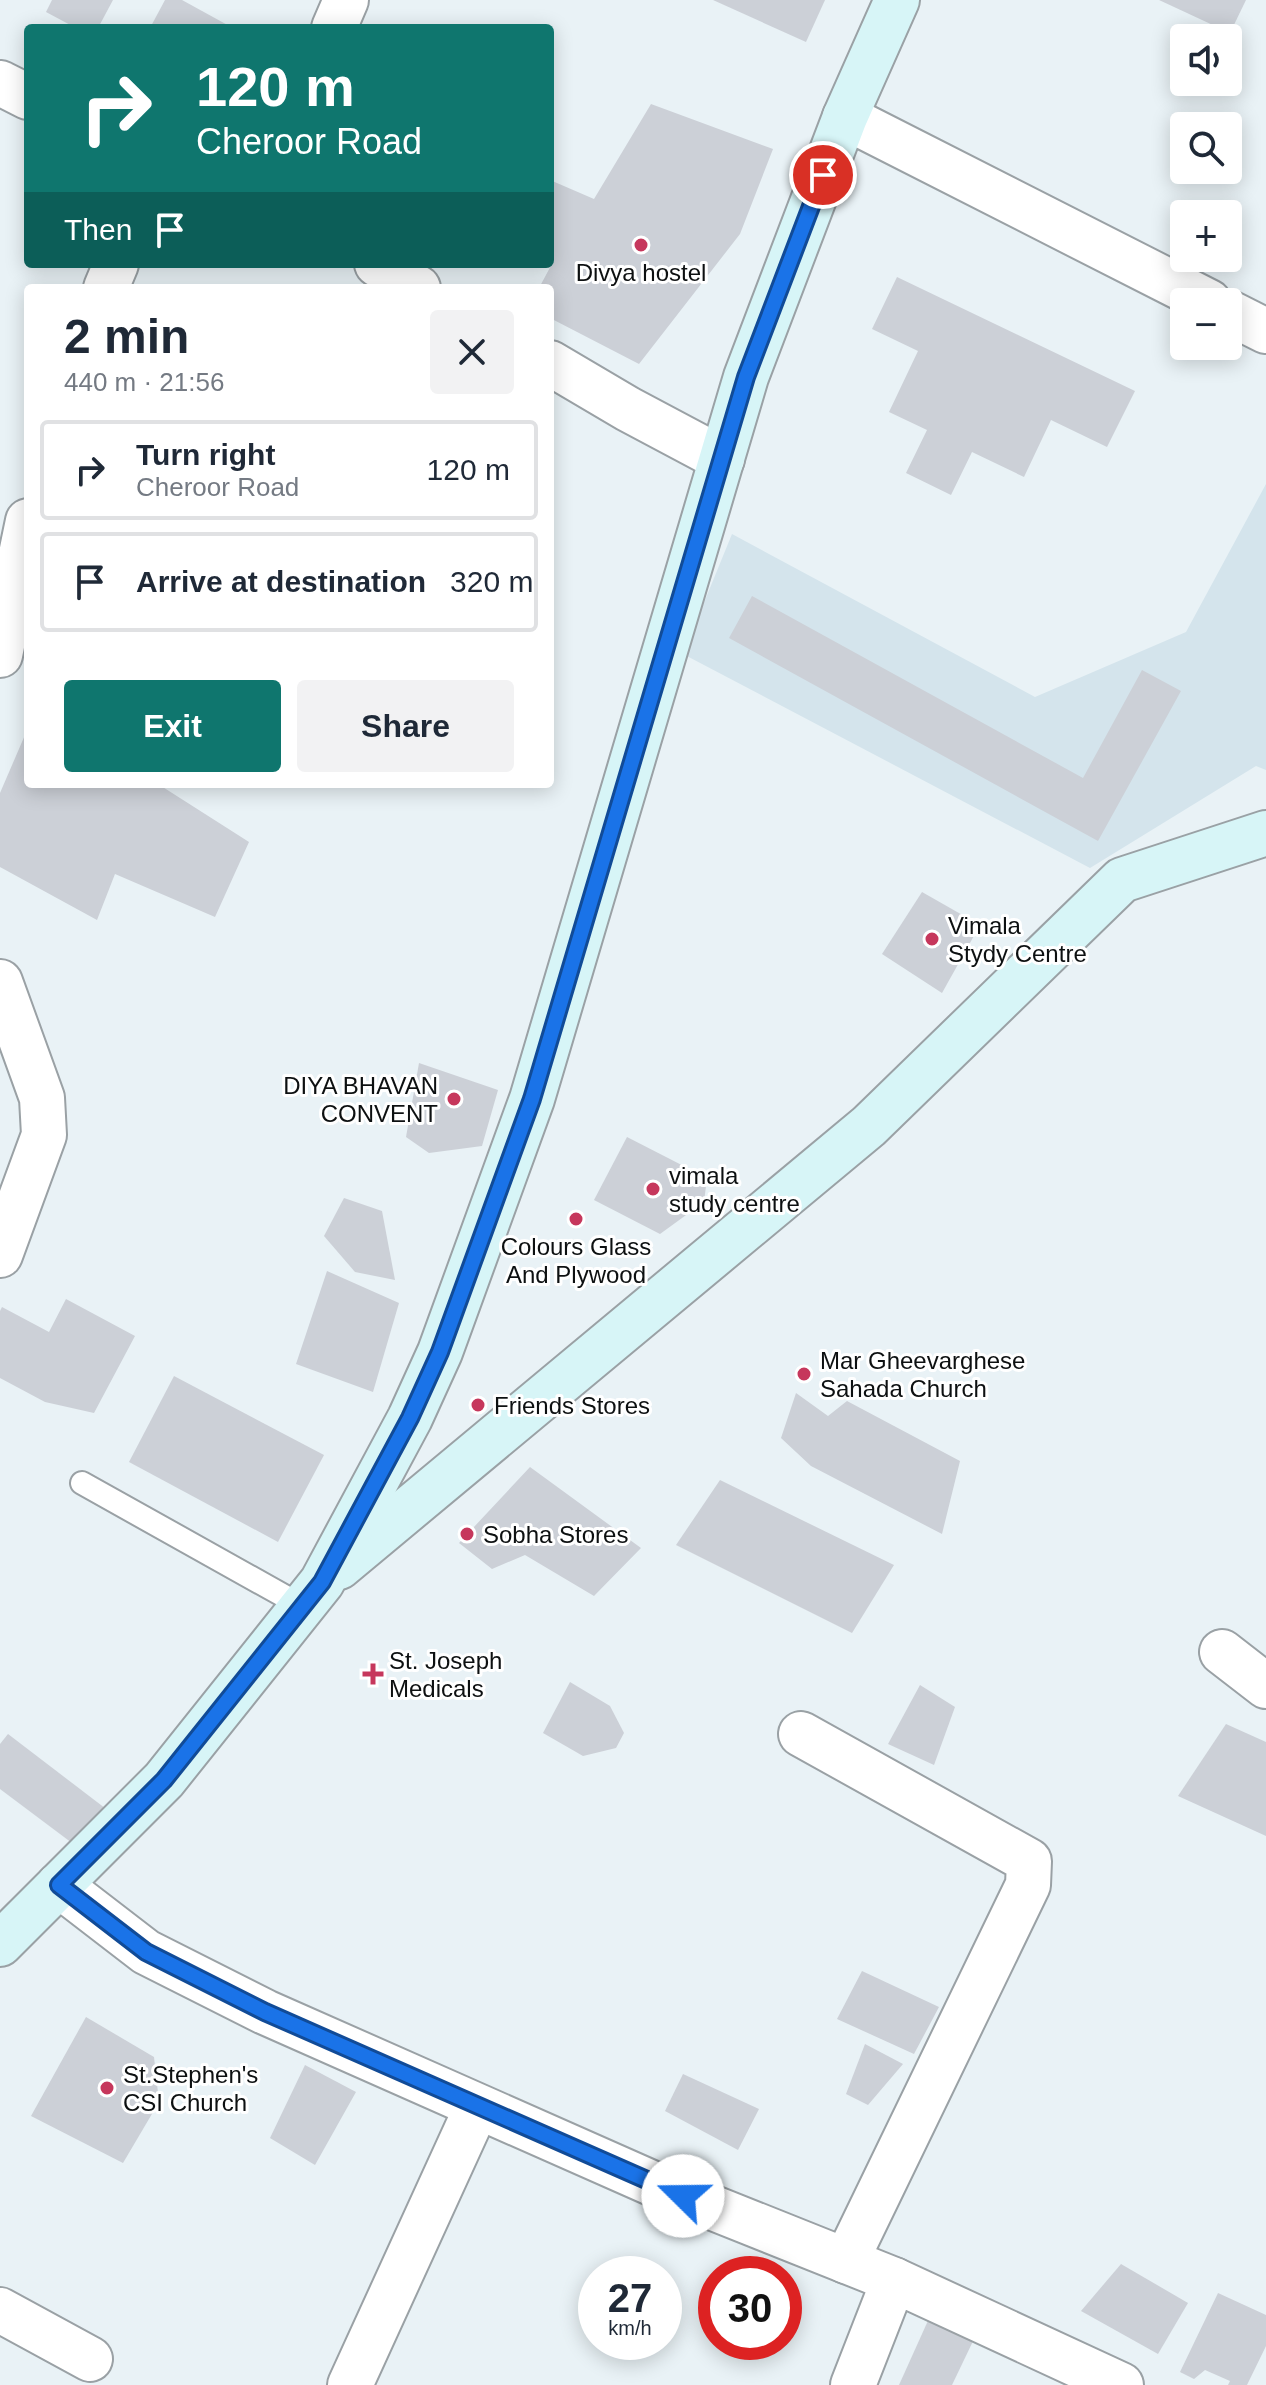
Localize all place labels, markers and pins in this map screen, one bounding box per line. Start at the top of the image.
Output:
pin [789,141,857,209]
marker: Divya hostel [632,236,650,254]
place label: Divya hostel [576,259,706,286]
place label: Vimala Stydy Centre [948,912,1087,967]
marker: Vimala Stydy Centre [923,930,941,948]
place label: DIYA BHAVAN CONVENT [283,1072,438,1127]
marker: DIYA BHAVAN CONVENT [445,1090,463,1108]
place label: vimala study centre [669,1162,800,1217]
marker: vimala study centre [644,1180,662,1198]
marker: Colours Glass And Plywood [567,1210,585,1228]
place label: Colours Glass And Plywood [501,1233,651,1288]
place label: Mar Gheevarghese Sahada Church [820,1347,1025,1402]
marker: Mar Gheevarghese Sahada Church [795,1365,813,1383]
place label: Friends Stores [494,1392,650,1419]
marker: Friends Stores [469,1396,487,1414]
place label: Sobha Stores [483,1521,628,1548]
marker: Sobha Stores [458,1525,476,1543]
place label: St. Joseph Medicals [389,1647,502,1702]
marker: St. Joseph Medicals [364,1665,382,1683]
place label: St.Stephen's CSI Church [123,2061,258,2116]
marker: St.Stephen's CSI Church [98,2079,116,2097]

